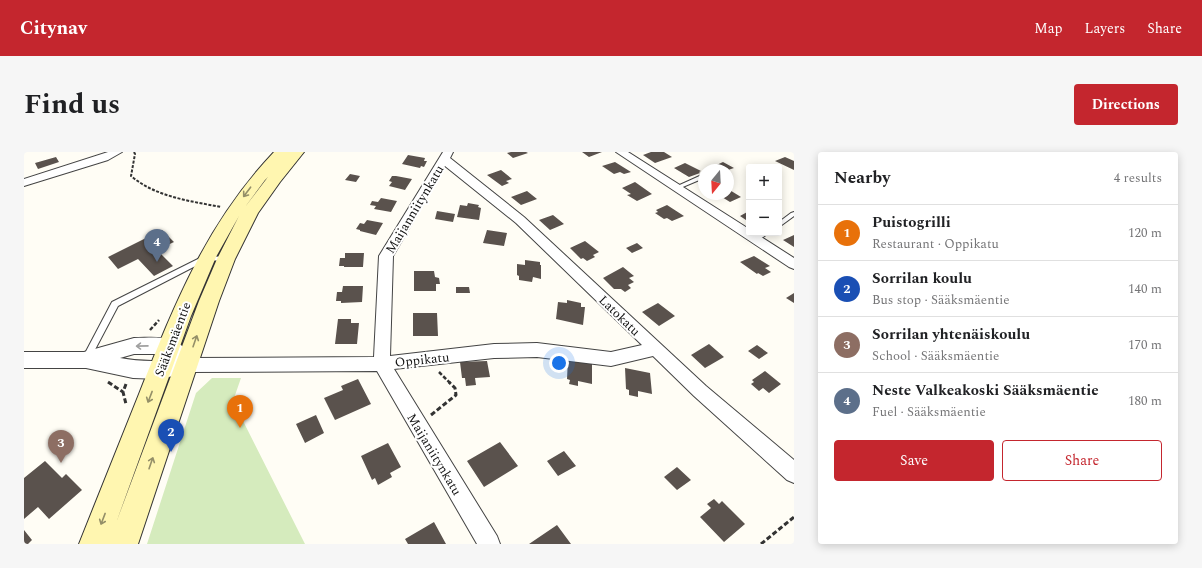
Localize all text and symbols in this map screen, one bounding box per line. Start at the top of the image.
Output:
text: Citynav [20,14,87,43]
text: Map [1034,18,1063,39]
text: Layers [1085,18,1125,39]
text: Share [1147,18,1182,39]
text: Find us [24,83,120,126]
button: Directions [1074,84,1178,125]
street label: Maijanniitynkatu [380,161,449,258]
north arrow [698,164,734,200]
map controls [746,164,782,236]
button: + [746,164,782,200]
text: Nearby [834,165,890,191]
text: 4 results [1114,168,1162,188]
one-way arrow [242,186,251,197]
button: − [746,200,782,236]
text: Puistogrilli [872,211,951,234]
text: 1 [843,223,851,243]
text: 120 m [1128,223,1162,243]
pin: 4 [144,229,170,262]
text: Restaurant · Oppikatu [872,234,999,254]
text: Sorrilan koulu [872,267,972,290]
text: 2 [843,279,851,299]
text: 140 m [1128,279,1162,299]
text: Bus stop · Sääksmäentie [872,290,1010,310]
street label: Latokatu [594,291,645,341]
street label: Sääksmäentie [149,299,196,380]
text: Sorrilan yhtenäiskoulu [872,323,1030,346]
one-way arrow [192,335,199,348]
text: 3 [843,335,851,355]
text: 170 m [1128,335,1162,355]
one-way arrow [136,342,149,350]
text: School · Sääksmäentie [872,346,999,366]
street label: Oppikatu [394,347,450,373]
your location [549,353,569,373]
text: Neste Valkeakoski Sääksmäentie [872,379,1099,402]
one-way arrow [145,391,153,403]
text: 4 [843,391,851,411]
text: 180 m [1128,391,1162,411]
pin: 1 [227,395,253,428]
text: Fuel · Sääksmäentie [872,402,986,422]
street label: Maijaniitynkatu [402,410,467,499]
pin: 2 [158,419,184,452]
pin: 3 [48,430,74,463]
button: Save [834,440,994,481]
button: Share [1002,440,1162,481]
one-way arrow [148,457,155,470]
one-way arrow [99,512,107,524]

